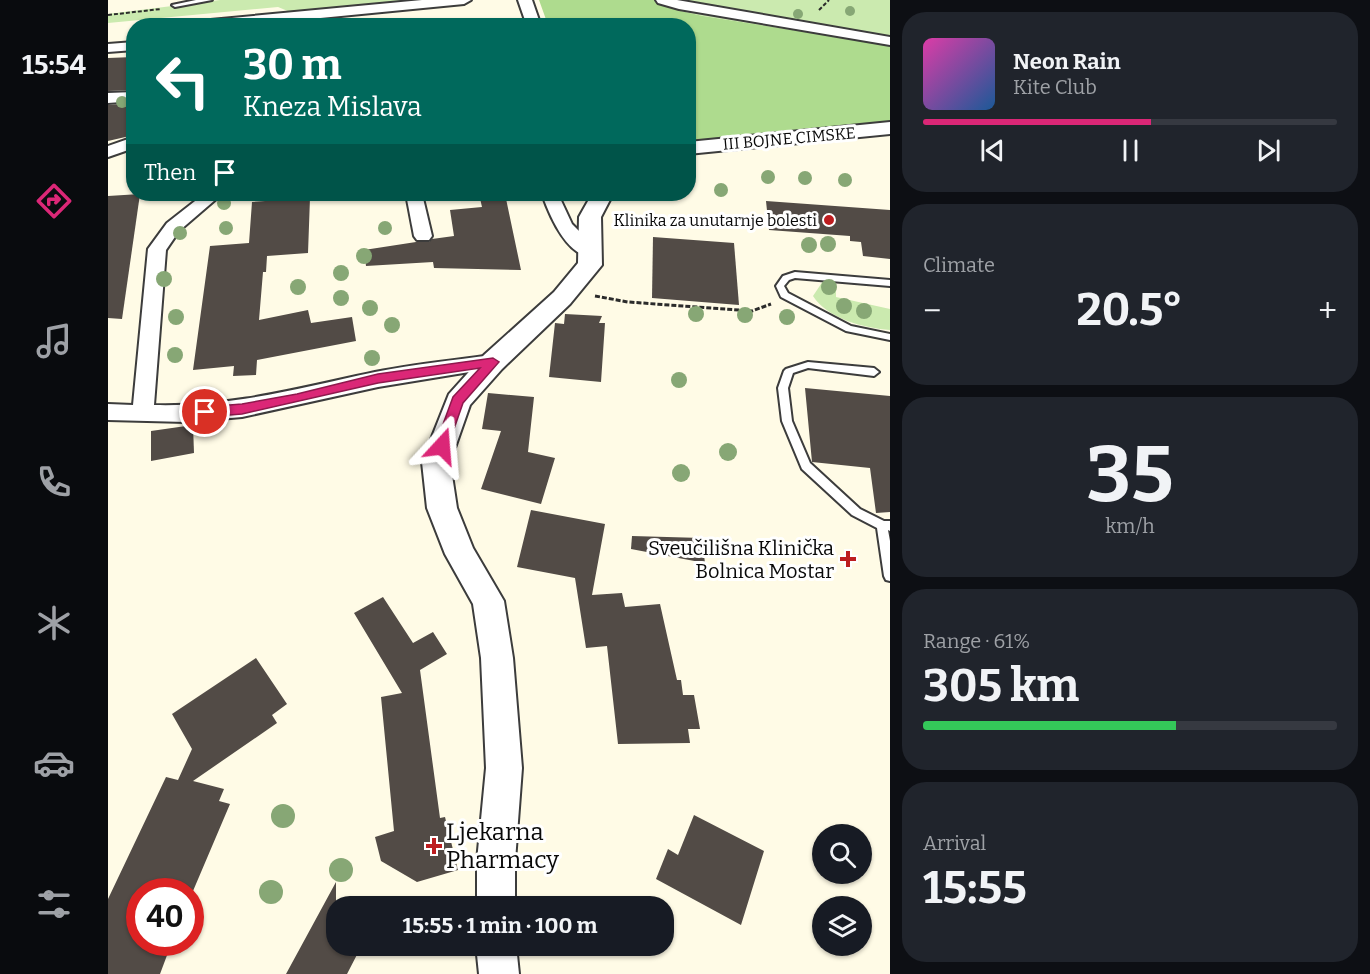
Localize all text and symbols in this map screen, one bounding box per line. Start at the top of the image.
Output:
text: 30 m [243,40,342,90]
icon: left [144,42,222,120]
text: Neon Rain [1013,48,1121,75]
text: 15:54 [22,49,86,81]
text: Kite Club [1013,75,1097,99]
text: Kneza Mislava [243,91,422,123]
street label: III BOJNE CIMSKE [722,123,856,154]
icon: previous [976,134,1009,167]
icon: pause [1114,134,1147,167]
icon: next [1252,134,1285,167]
icon: arrive [208,156,241,189]
text: Then [144,159,196,186]
icon: directions [33,180,75,222]
place label: Klinika za unutarnje bolesti [614,211,817,230]
marker: Klinika za unutarnje bolesti [822,213,836,227]
text: Climate [923,253,995,277]
text: 20.5° [1077,283,1183,337]
text: − [923,291,941,331]
text: + [1318,291,1337,331]
icon: music [33,320,75,362]
pin [179,386,230,437]
icon: arrive [188,395,221,428]
position arrow [410,414,474,478]
text: 35 [1086,428,1174,522]
icon: phone [33,461,75,503]
text: km/h [1105,514,1155,538]
place label: Sveučilišna Klinička Bolnica Mostar [648,536,834,583]
marker: Sveučilišna Klinička Bolnica Mostar [839,550,857,568]
icon: climate [33,602,75,644]
text: Range · 61% [923,629,1030,653]
text: 305 km [923,659,1079,713]
icon: car [33,742,75,784]
place label: Ljekarna Pharmacy [446,818,559,874]
map controls [812,824,872,956]
button: search [812,824,872,884]
text: Arrival [923,831,986,855]
marker: Ljekarna Pharmacy [427,839,441,853]
text: 15:55 [923,861,1027,915]
speed limit sign: 40 [126,878,204,956]
icon: filters [33,883,75,925]
button: layers [812,896,872,956]
text: 15:55 · 1 min · 100 m [403,912,597,939]

